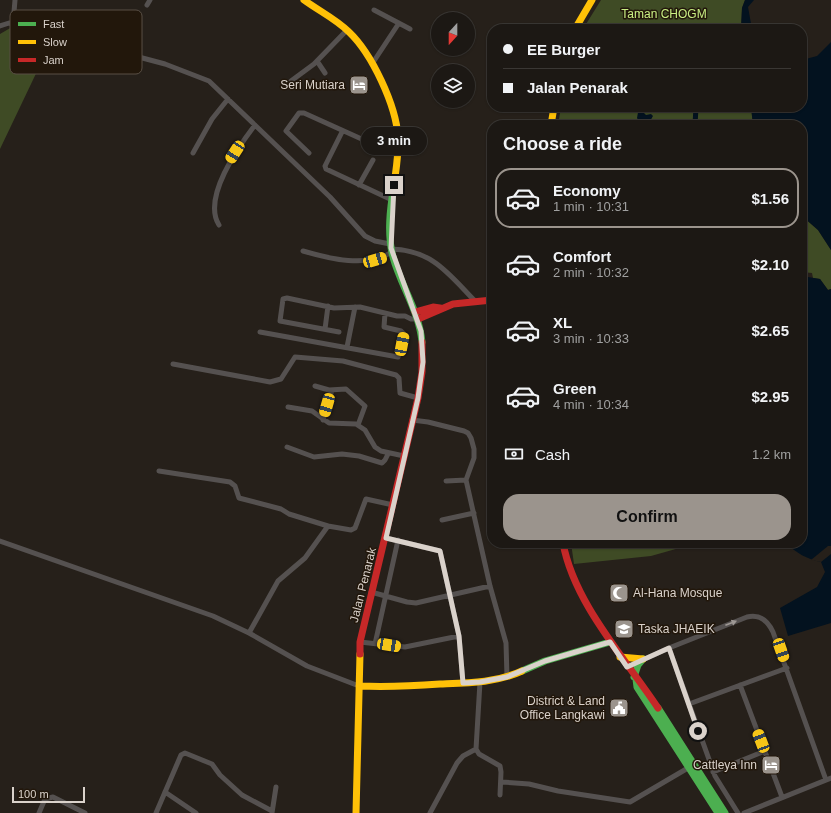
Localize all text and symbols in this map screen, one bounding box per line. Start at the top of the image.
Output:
park label: Taman CHOGM [621,7,707,21]
legend [10,10,142,74]
north arrow [431,12,475,56]
map controls [431,12,475,108]
text: Fast [43,18,64,30]
text: Slow [43,36,67,48]
text: EE Burger [527,41,600,58]
text: Jam [43,54,64,66]
button: layers [431,64,475,108]
hotel icon: Seri Mutiara [348,74,370,96]
place label: Seri Mutiara [280,78,345,92]
text: Jalan Penarak [527,79,628,96]
callout: 3 min [361,127,427,155]
text: 3 min [377,133,411,148]
text: Choose a ride [503,134,622,154]
car [223,139,247,165]
route end [385,176,403,194]
icon: car [505,180,541,216]
text: Economy [553,182,621,199]
text: $1.56 [751,190,789,207]
text: 1 min · 10:31 [553,199,629,214]
icon: car [505,246,541,282]
text: Comfort [553,248,611,265]
car [362,251,388,269]
text: $2.10 [751,256,789,273]
text: 2 min · 10:32 [553,265,629,280]
icon: car [505,312,541,348]
text: XL [553,314,572,331]
text: $2.65 [751,322,789,339]
car [394,331,410,357]
text: 3 min · 10:33 [553,331,629,346]
icon: car [505,378,541,414]
text: Green [553,380,596,397]
text: $2.95 [751,388,789,405]
car [318,392,336,418]
text: 4 min · 10:34 [553,397,629,412]
icon: cash [503,443,525,465]
text: Cash [535,446,570,463]
text: 1.2 km [752,447,791,462]
button: Confirm [503,494,791,540]
street label: Jalan Penarak [347,545,379,624]
mosque icon: Al-Hana Mosque [608,582,630,604]
place label: Al-Hana Mosque [633,586,723,600]
school or university icon: Taska JHAEIK [613,618,635,640]
one-way arrow [726,620,738,626]
place label: Taska JHAEIK [638,622,715,636]
car [376,637,402,653]
car [771,637,791,663]
place label: District & Land Office Langkawi [520,694,605,722]
public building icon: District & Land Office Langkawi [608,697,630,719]
route start [689,722,707,740]
car [751,728,771,754]
hotel icon: Cattleya Inn [760,754,782,776]
place label: Cattleya Inn [693,758,757,772]
scale bar [12,785,85,804]
text: 100 m [18,788,49,800]

